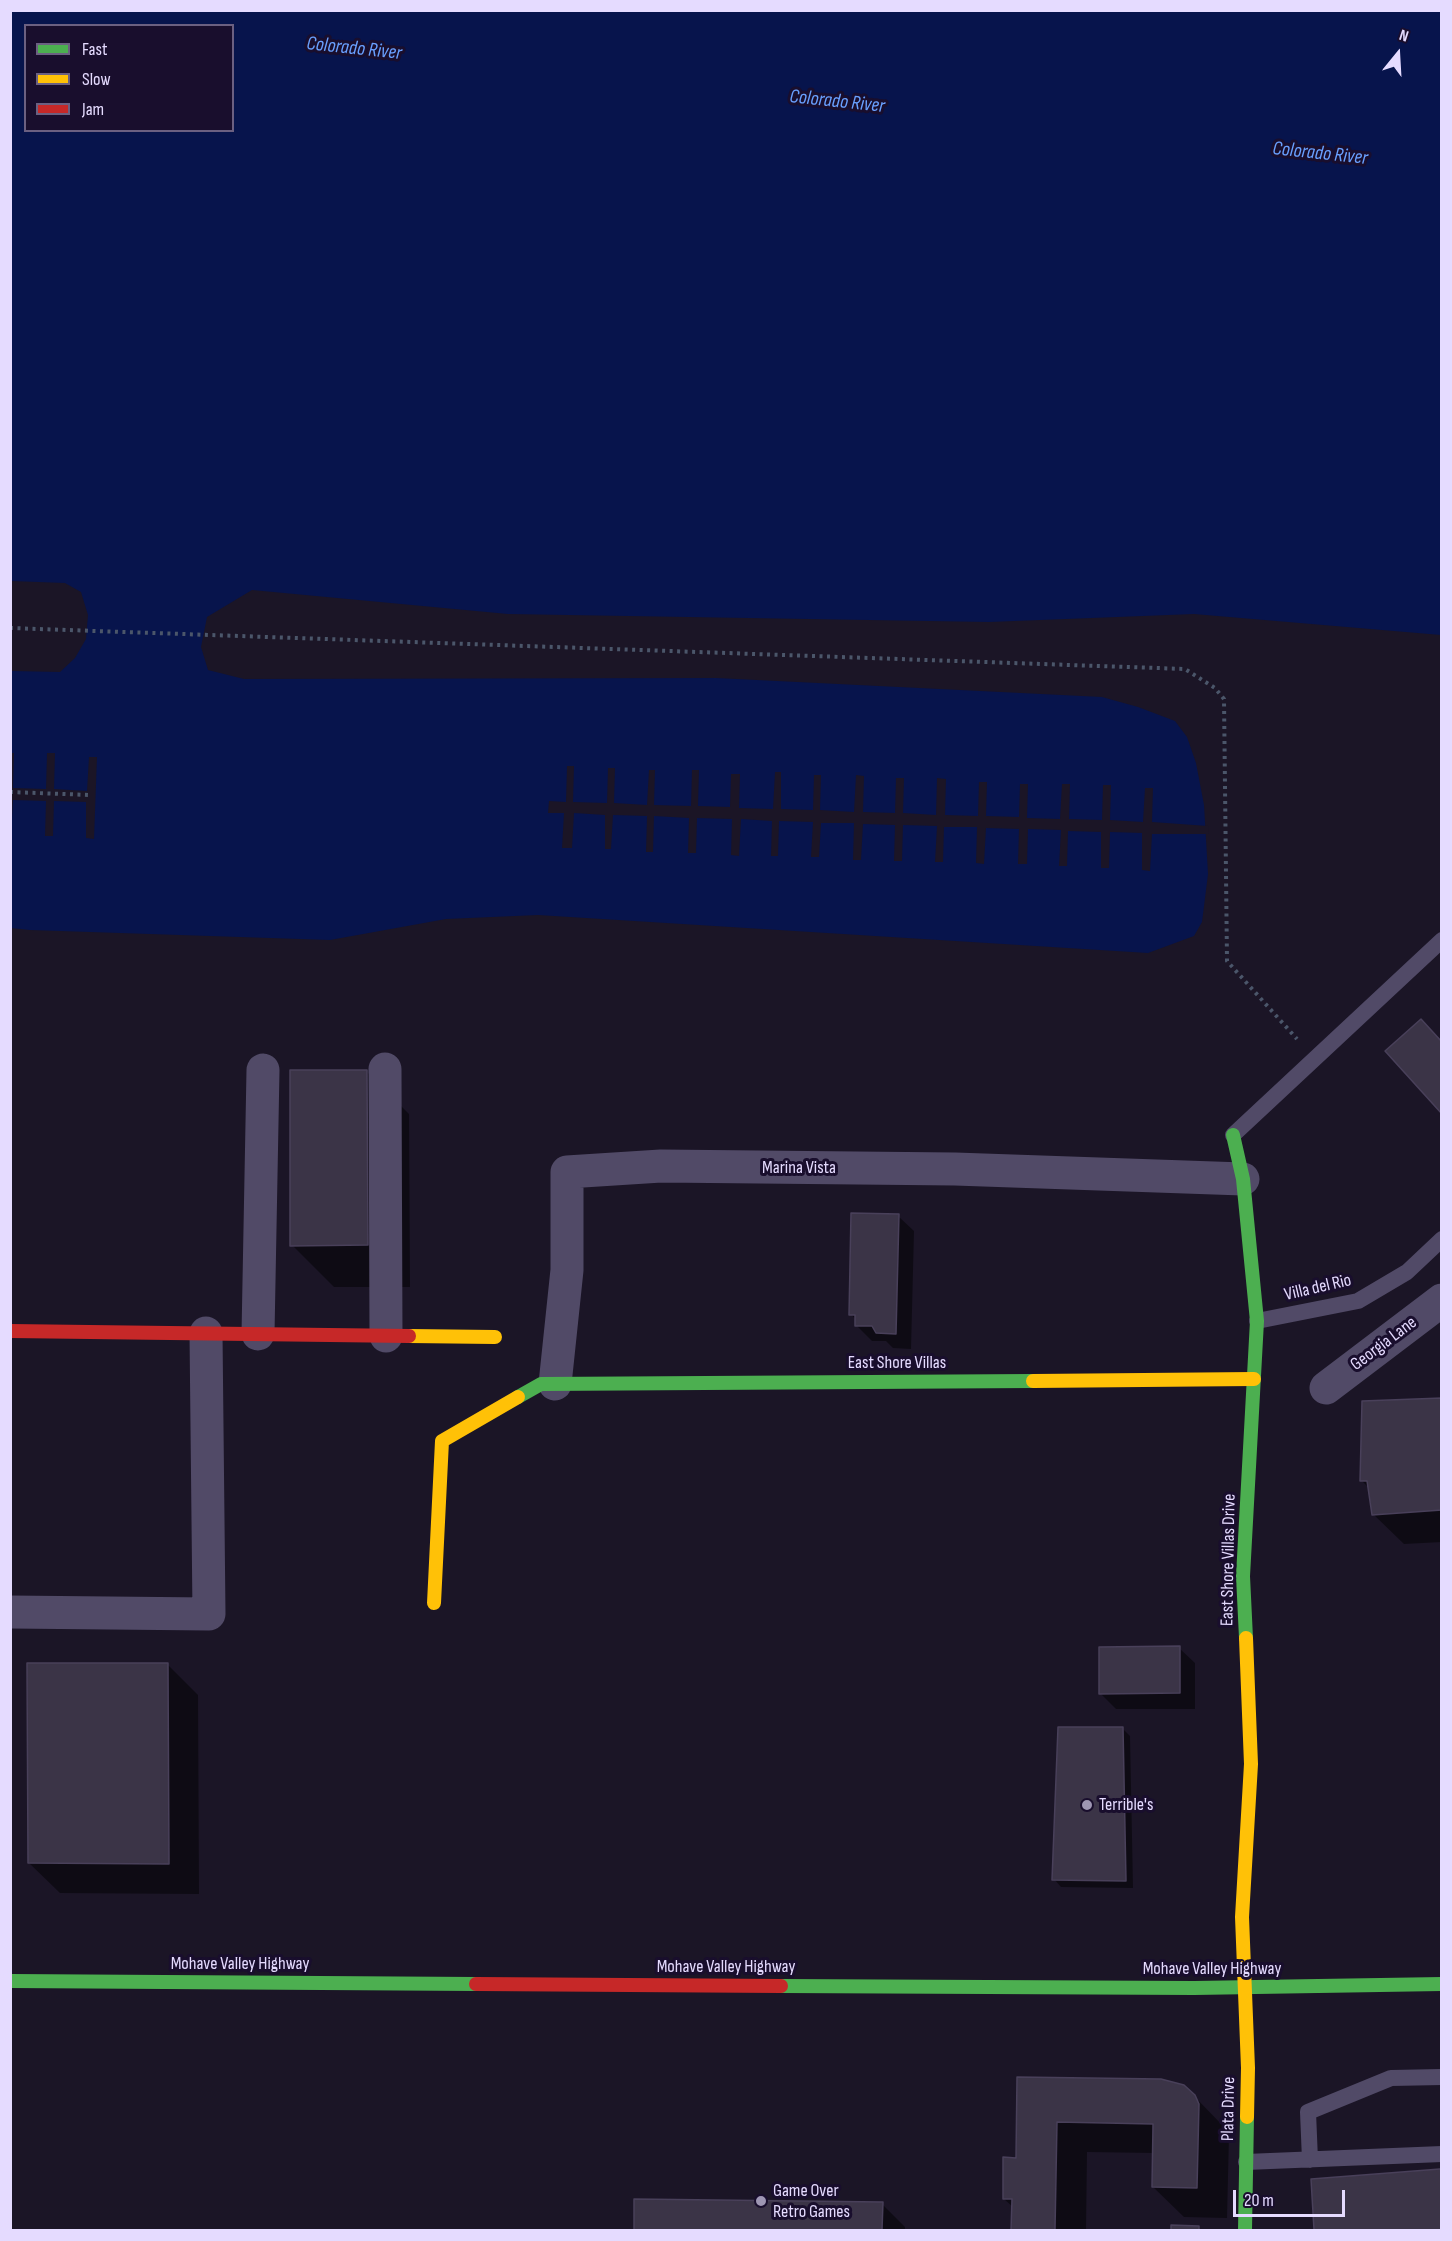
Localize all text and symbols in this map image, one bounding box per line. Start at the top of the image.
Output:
legend [24,24,234,132]
north arrow [1368,24,1428,84]
text: N [1397,26,1411,47]
water label: Colorado River [305,32,403,66]
text: Fast [82,39,107,60]
text: Slow [82,69,111,90]
water label: Colorado River [788,85,886,119]
text: Jam [82,99,104,120]
water label: Colorado River [1271,137,1369,171]
street label: Marina Vista [762,1157,836,1179]
street label: Villa del Rio [1282,1270,1354,1306]
street label: Georgia Lane [1347,1312,1421,1376]
street label: East Shore Villas [848,1352,946,1374]
street label: East Shore Villas Drive [1217,1494,1241,1626]
place label: Terrible's [1099,1794,1153,1816]
marker: Terrible's [1080,1798,1094,1812]
street label: Mohave Valley Highway [171,1953,309,1975]
street label: Mohave Valley Highway [657,1956,795,1978]
street label: Mohave Valley Highway [1143,1958,1281,1980]
street label: Plata Drive [1218,2077,1240,2141]
scale bar [1236,2178,1348,2216]
place label: Game Over Retro Games [773,2180,850,2222]
text: 20 m [1244,2190,1274,2211]
marker: Game Over Retro Games [754,2194,768,2208]

